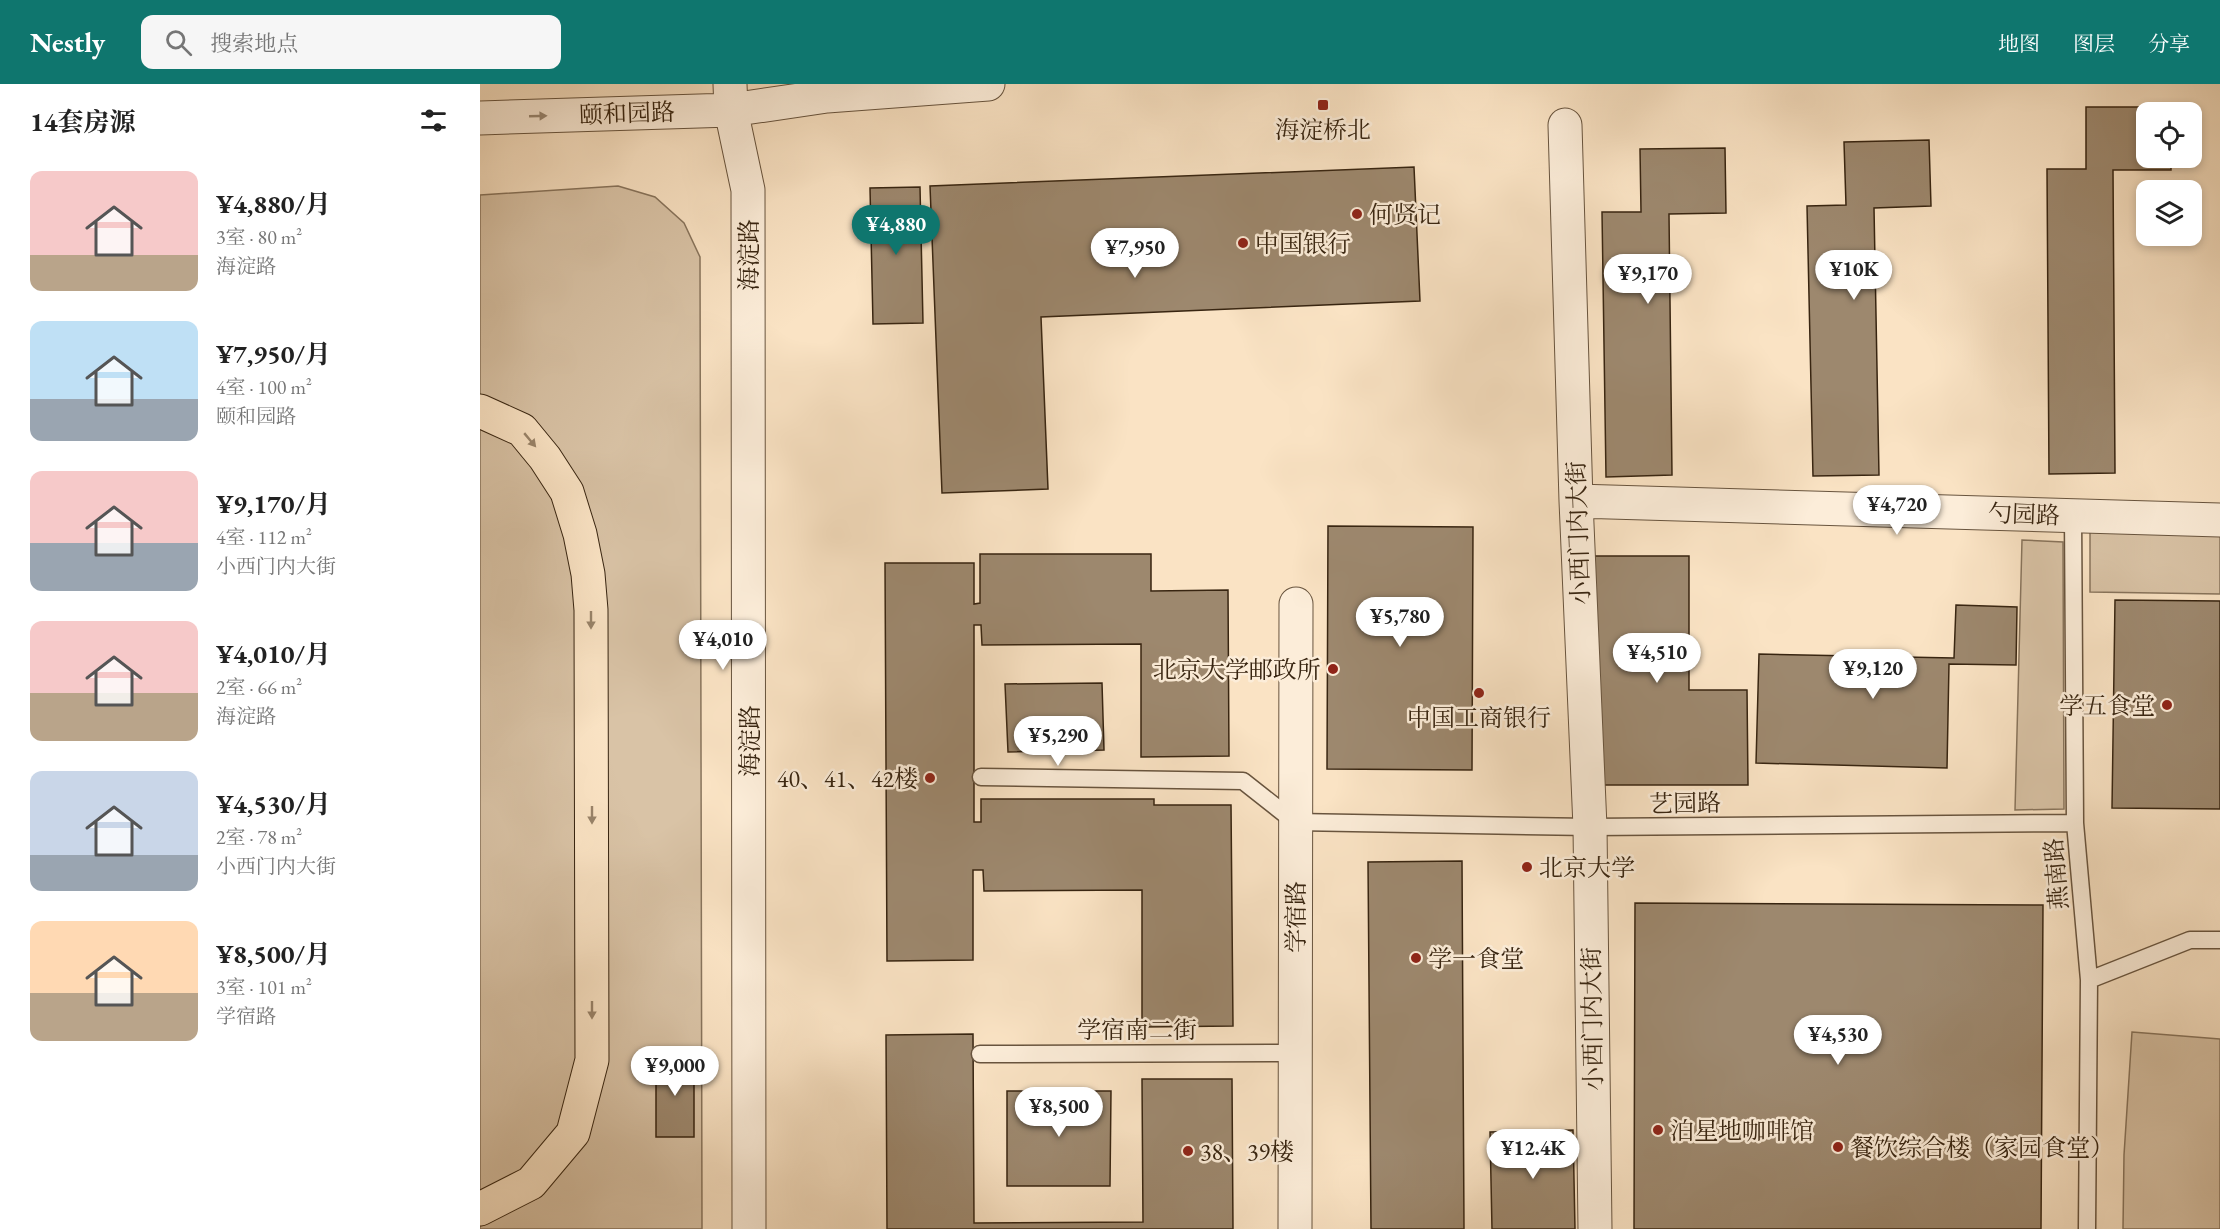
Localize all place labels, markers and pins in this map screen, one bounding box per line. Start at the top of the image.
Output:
marker: 海淀桥北 [1316,98,1330,112]
place label: 海淀桥北 [1275,114,1371,145]
place label: 何贤记 [1369,199,1441,230]
pin: ¥4,880 [847,205,945,256]
marker: 何贤记 [1350,207,1364,221]
pin: ¥7,950 [1086,228,1184,279]
place label: 中国银行 [1255,228,1351,259]
marker: 中国银行 [1236,236,1250,250]
pin: ¥10K [1818,250,1890,301]
pin: ¥9,170 [1599,254,1697,305]
pin: ¥4,720 [1848,485,1946,536]
pin: ¥5,780 [1351,597,1449,648]
pin: ¥4,010 [674,620,772,671]
pin: ¥4,510 [1608,633,1706,684]
pin: ¥9,120 [1824,649,1922,700]
place label: 北京大学邮政所 [1153,654,1321,685]
marker: 北京大学邮政所 [1326,662,1340,676]
marker: 中国工商银行 [1472,686,1486,700]
place label: 学五食堂 [2059,690,2155,721]
marker: 学五食堂 [2160,698,2174,712]
place label: 中国工商银行 [1407,702,1551,733]
pin: ¥5,290 [1009,716,1107,767]
place label: 40、41、42楼 [777,763,918,794]
marker: 40、41、42楼 [923,771,937,785]
place label: 北京大学 [1539,852,1635,883]
marker: 北京大学 [1520,860,1534,874]
place label: 学一食堂 [1428,943,1524,974]
marker: 学一食堂 [1409,951,1423,965]
pin: ¥4,530 [1789,1015,1887,1066]
pin: ¥9,000 [626,1046,724,1097]
pin: ¥8,500 [1010,1087,1108,1138]
place label: 泊星地咖啡馆 [1670,1115,1814,1146]
marker: 泊星地咖啡馆 [1651,1123,1665,1137]
pin: ¥12.4K [1484,1129,1582,1180]
place label: 餐饮综合楼（家园食堂） [1850,1132,2114,1163]
place label: 38、39楼 [1200,1136,1294,1167]
marker: 餐饮综合楼（家园食堂） [1831,1140,1845,1154]
marker: 38、39楼 [1181,1144,1195,1158]

